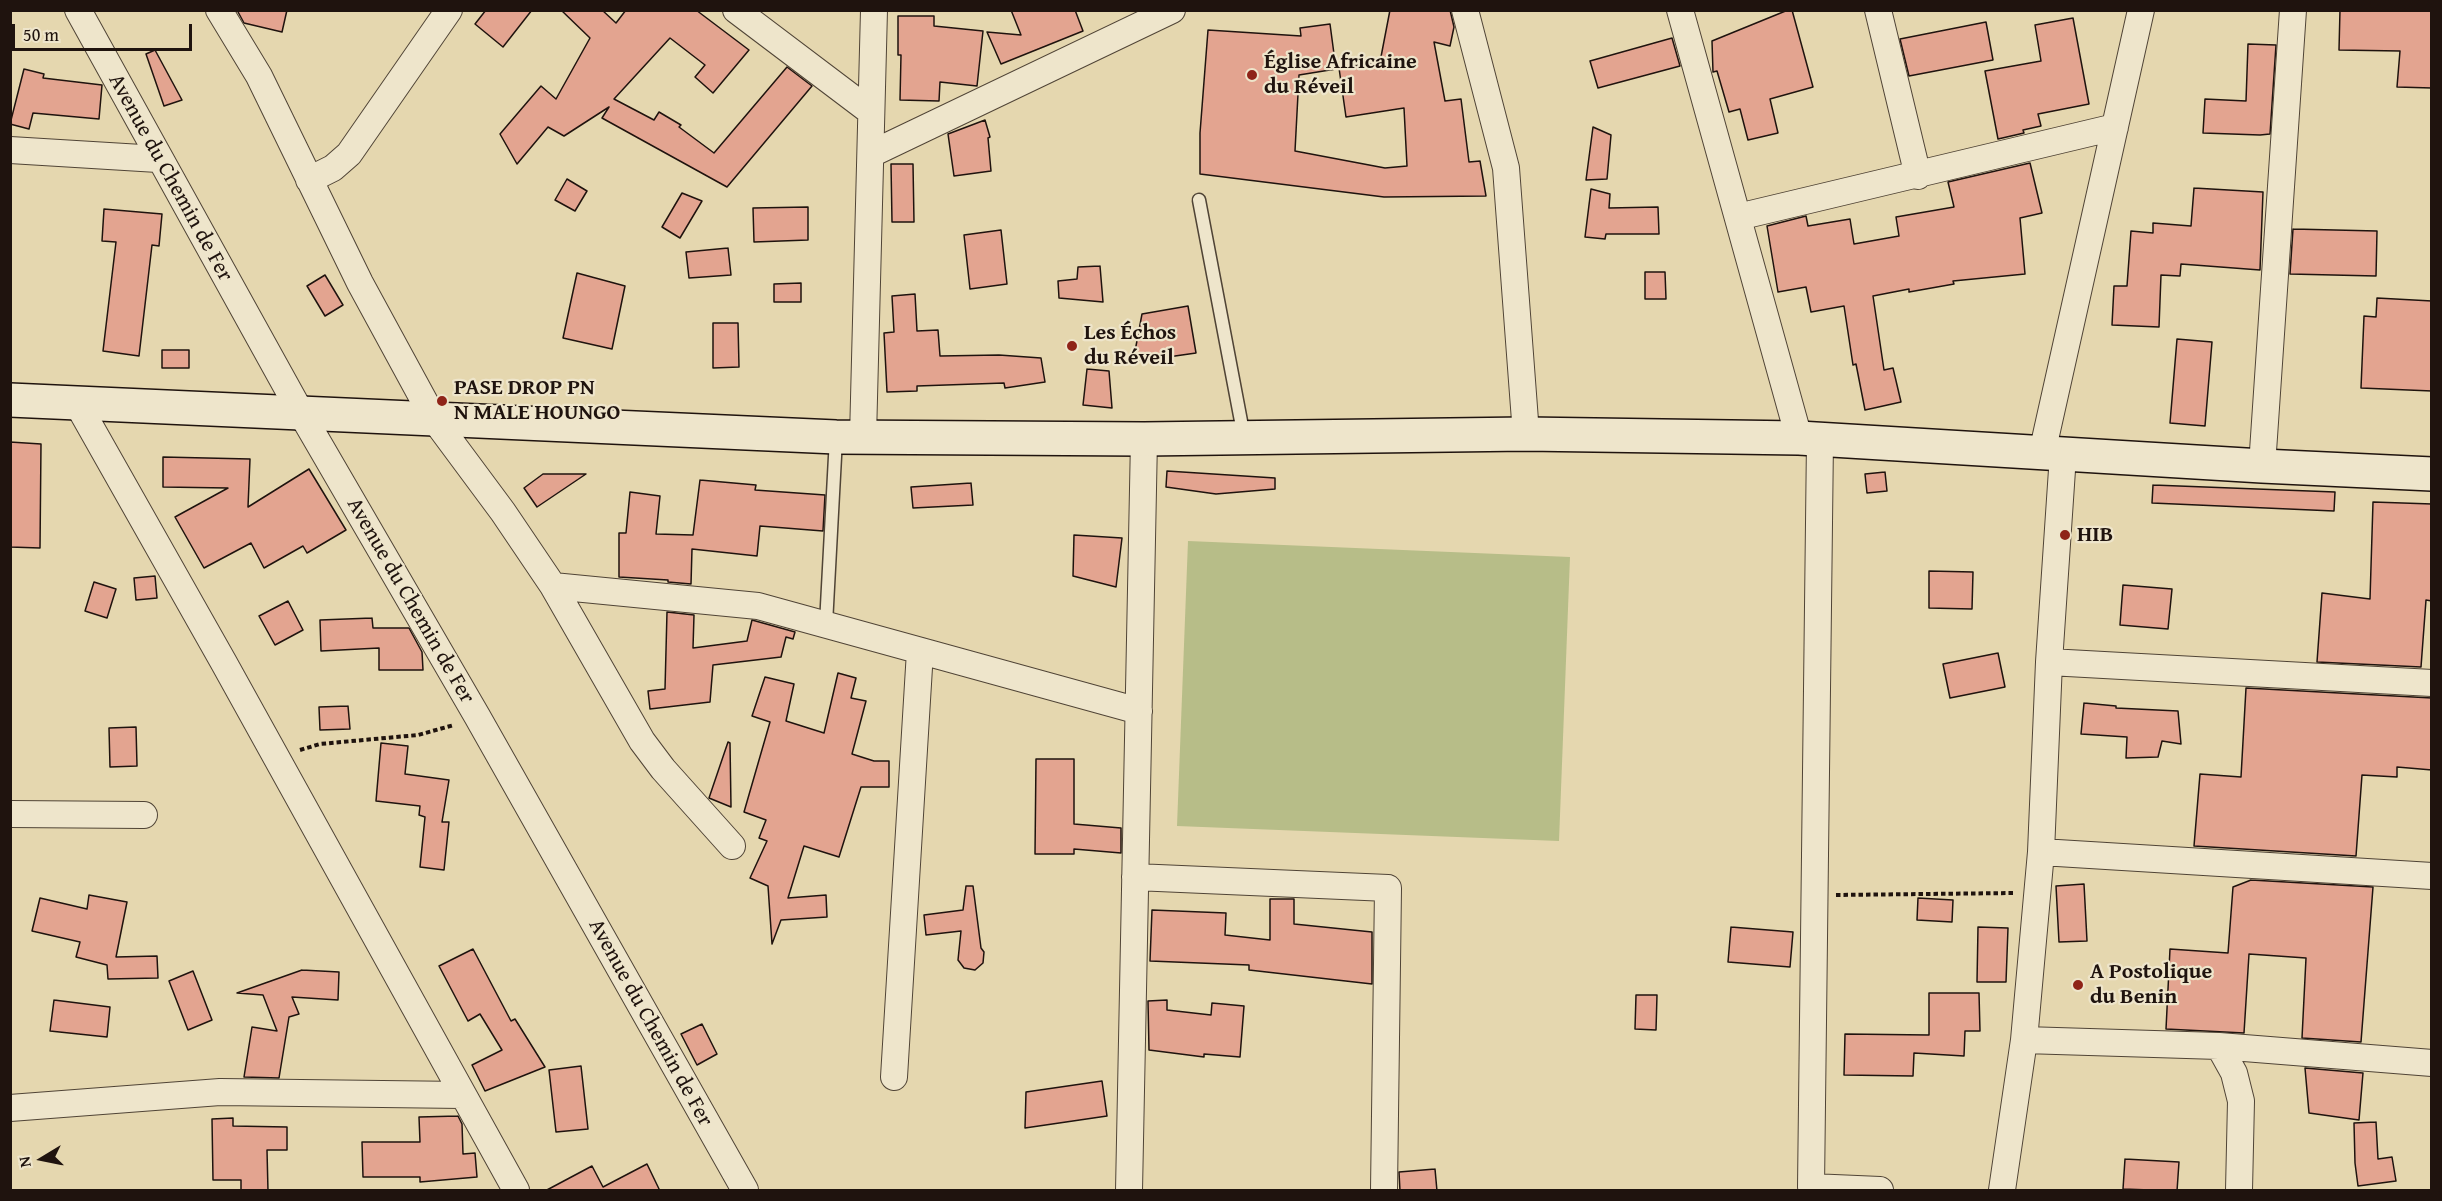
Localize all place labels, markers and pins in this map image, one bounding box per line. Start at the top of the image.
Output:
place label: Église Africaine du Réveil [1264,49,1417,100]
marker: Église Africaine du Réveil [1245,68,1259,82]
place label: Les Échos du Réveil [1084,320,1176,372]
marker: Les Échos du Réveil [1065,339,1079,353]
place label: PASE DROP PN N MALE HOUNGO [454,375,620,427]
marker: PASE DROP PN N MALE HOUNGO [435,394,449,408]
place label: HIB [2077,522,2113,548]
marker: HIB [2058,528,2072,542]
place label: A Postolique du Benin [2090,959,2212,1010]
marker: A Postolique du Benin [2071,978,2085,992]

